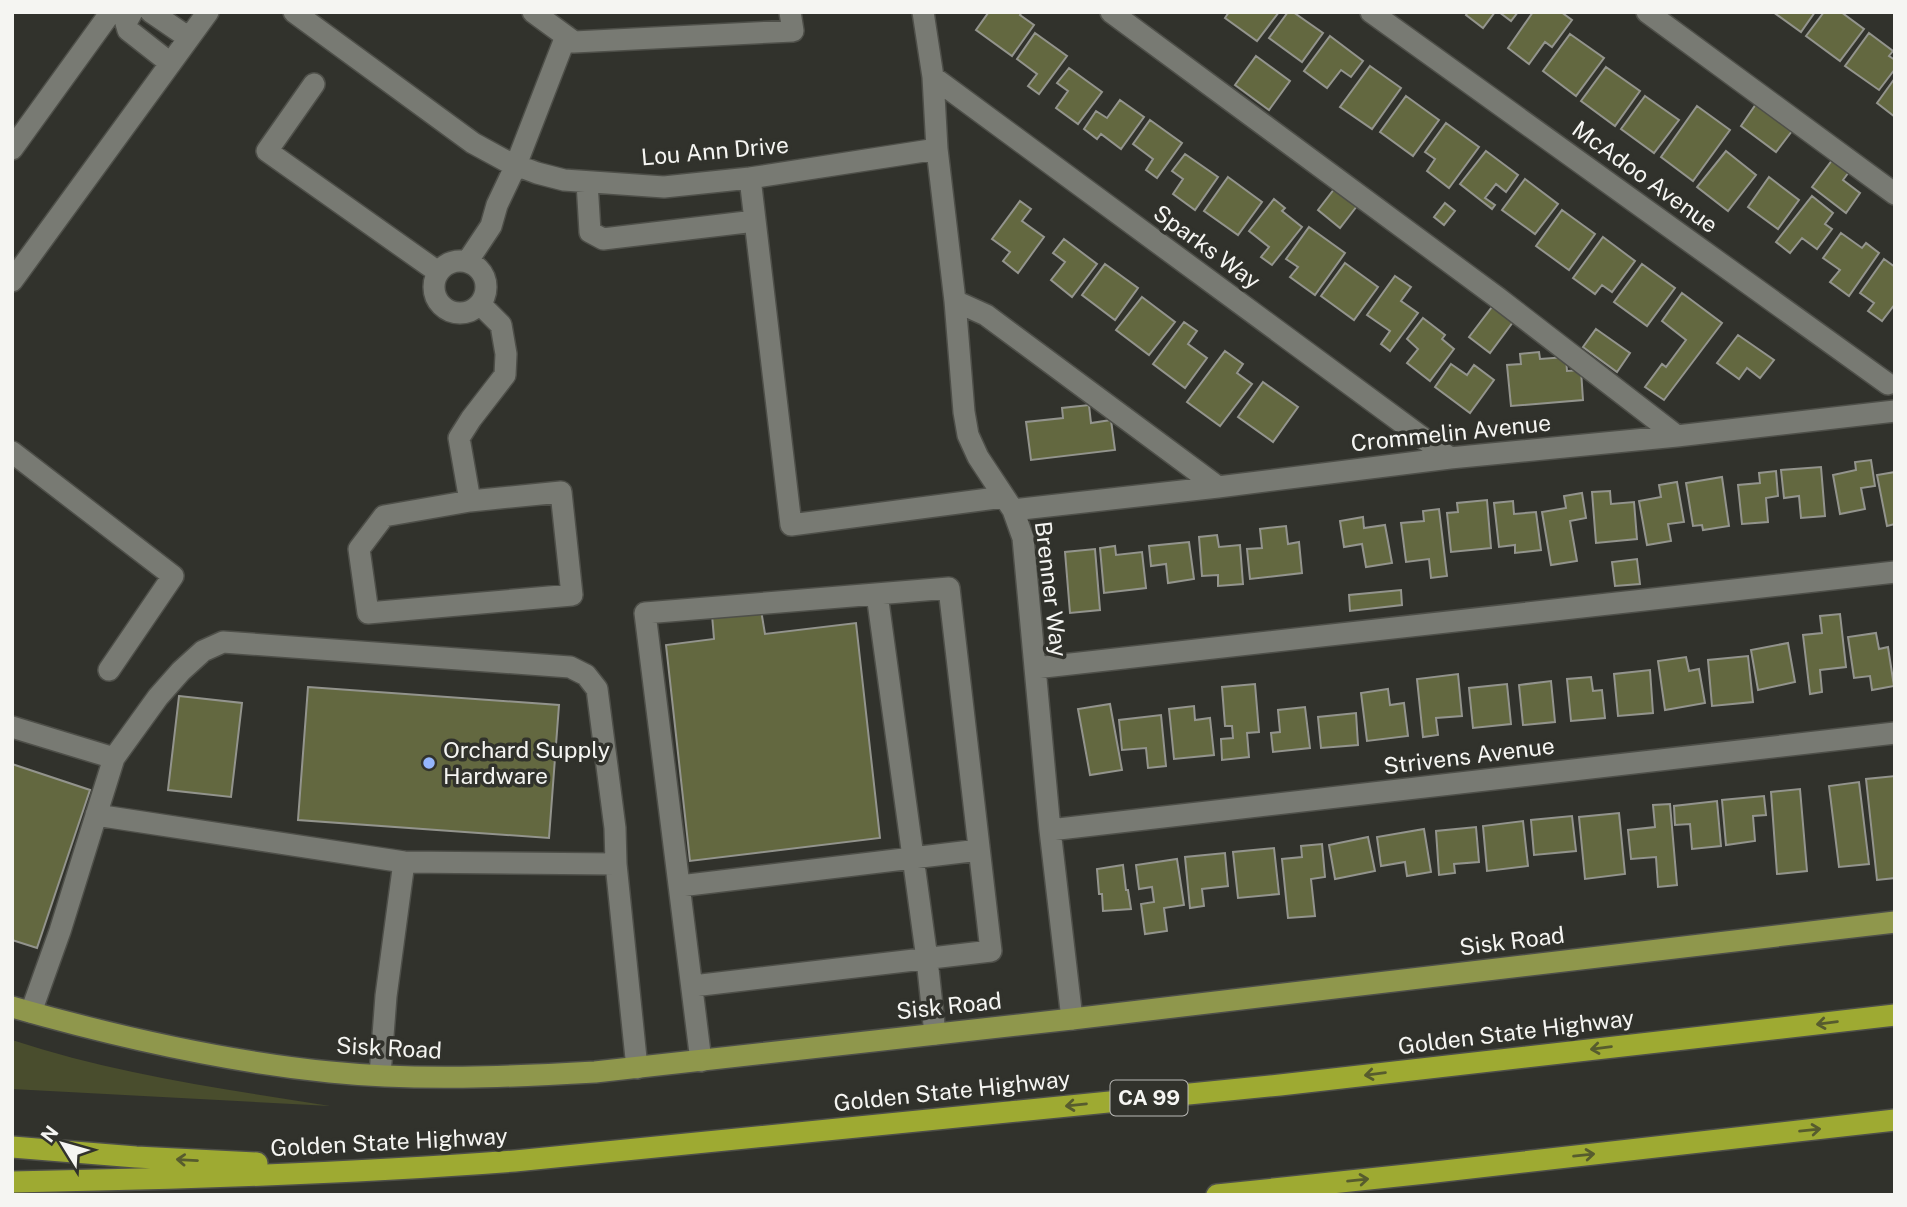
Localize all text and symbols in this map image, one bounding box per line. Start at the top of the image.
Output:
street label: McAdoo Avenue [1567,115,1723,238]
street label: Lou Ann Drive [640,131,790,170]
street label: Sparks Way [1149,199,1266,294]
street label: Crommelin Avenue [1350,409,1552,456]
street label: Brenner Way [1030,520,1073,658]
street label: Strivens Avenue [1382,732,1556,779]
place label: Orchard Supply Hardware [443,736,610,789]
marker: Orchard Supply Hardware [421,755,437,771]
street label: Sisk Road [1458,921,1566,960]
street label: Sisk Road [895,987,1003,1024]
street label: Golden State Highway [1396,1004,1636,1059]
one-way arrow [1816,1016,1839,1029]
street label: Sisk Road [336,1031,443,1064]
one-way arrow [1590,1042,1613,1055]
street label: Golden State Highway [832,1065,1072,1116]
one-way arrow [1364,1068,1387,1081]
road number: CA 99 [1110,1080,1188,1116]
one-way arrow [1065,1099,1087,1112]
north arrow [28,1109,98,1179]
text: N [36,1121,63,1146]
street label: Golden State Highway [270,1122,508,1161]
one-way arrow [1798,1123,1821,1136]
one-way arrow [1572,1149,1595,1162]
one-way arrow [176,1153,199,1166]
one-way arrow [1346,1174,1368,1187]

